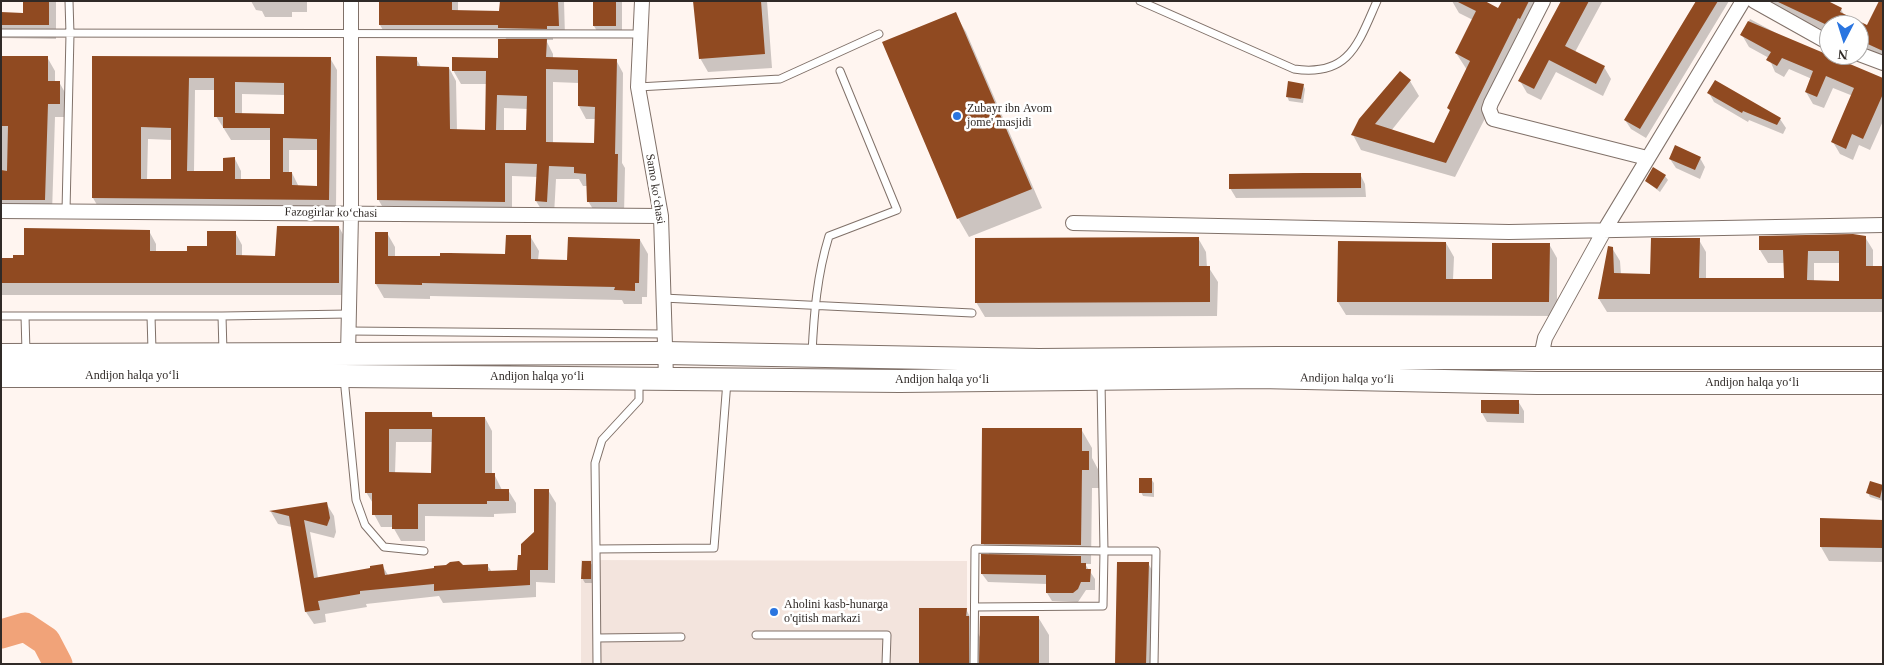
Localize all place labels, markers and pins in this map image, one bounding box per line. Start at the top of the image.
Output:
place label: Zubayr ibn Avom jome' masjidi [967,102,1052,130]
marker: Zubayr ibn Avom jome' masjidi [951,110,963,122]
place label: Aholini kasb-hunarga o'qitish markazi [784,598,888,626]
marker: Aholini kasb-hunarga o'qitish markazi [768,606,780,618]

